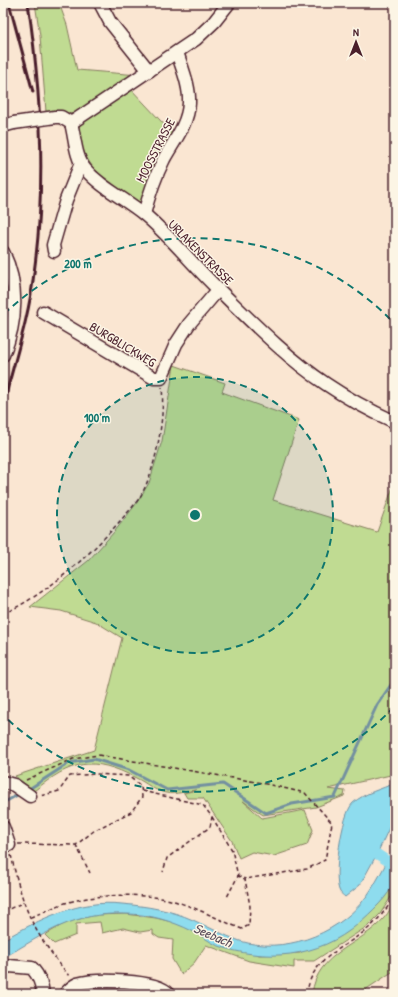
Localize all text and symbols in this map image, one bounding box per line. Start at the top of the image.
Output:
north arrow [336,22,376,62]
text: N [353,25,359,39]
street label: MOOSSTRASSE [131,114,179,185]
street label: URLAKENSTRASSE [164,215,238,289]
text: 200 m [64,255,92,272]
street label: BURGBLICKWEG [87,317,160,371]
text: 100 m [84,409,110,426]
centre of rings [188,508,202,522]
water label: Seebach [191,918,236,952]

